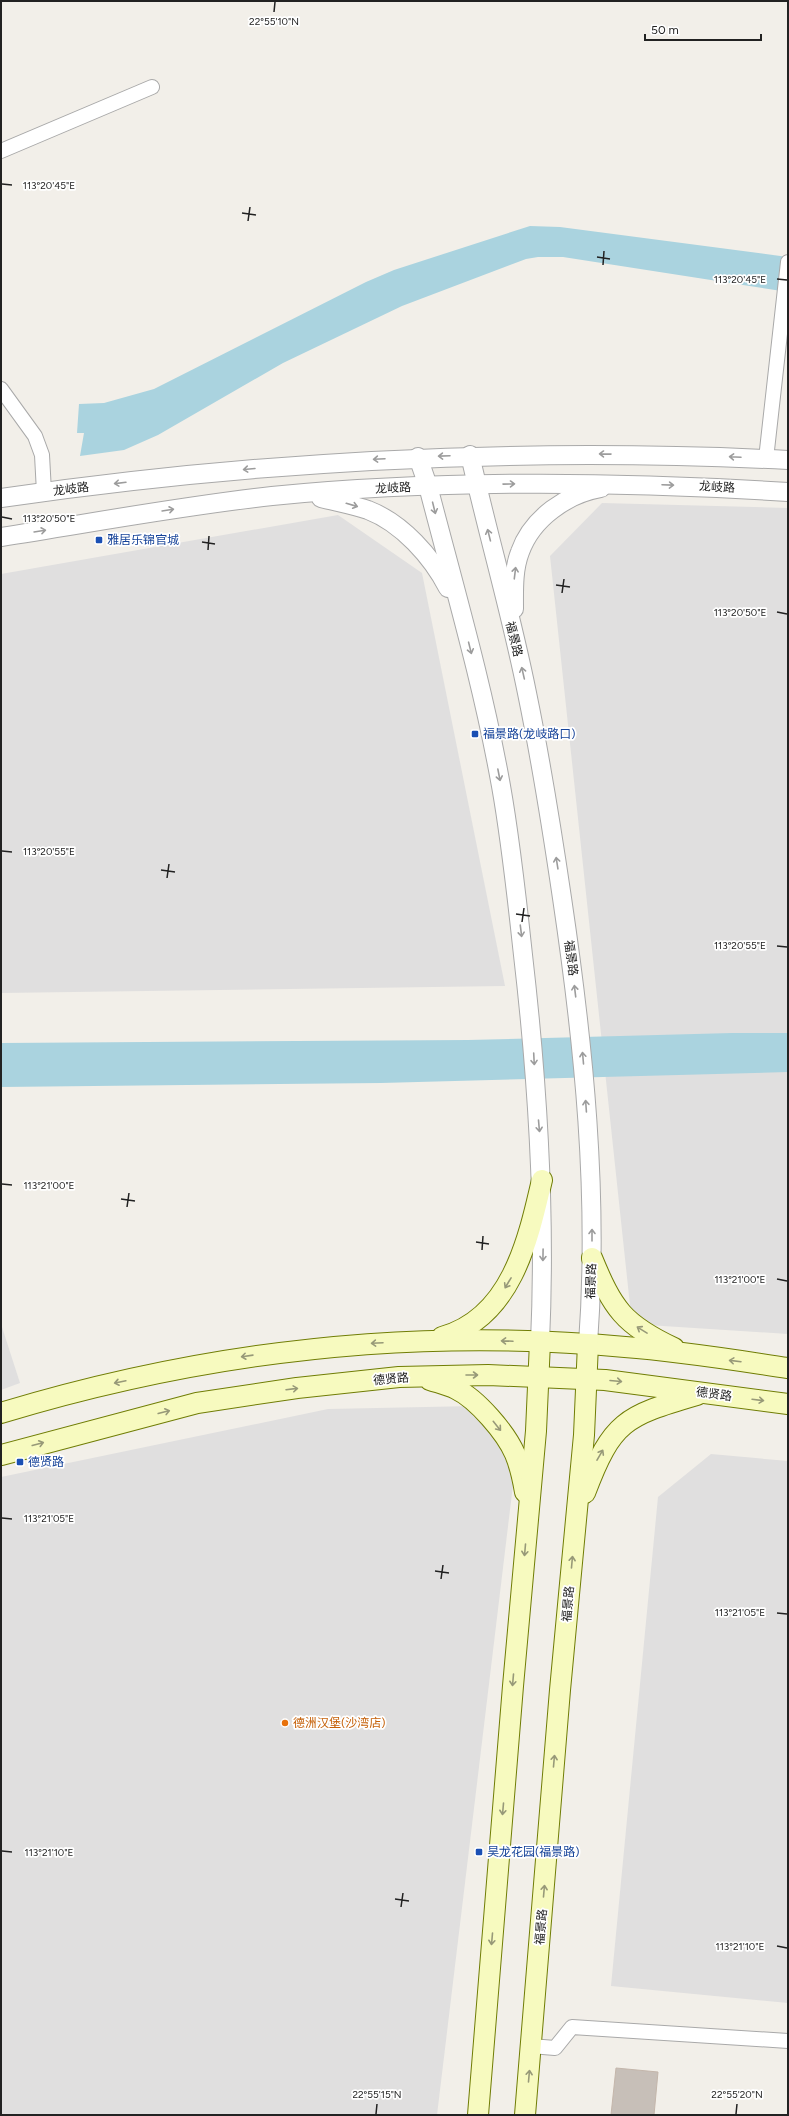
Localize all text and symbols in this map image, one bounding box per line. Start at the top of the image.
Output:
text: 22°55'10"N [249,15,299,28]
scale bar [645,16,761,42]
text: 50 m [651,23,679,37]
text: 113°20'45"E [23,179,75,192]
text: 113°20'45"E [714,273,766,286]
one-way arrow [599,450,612,458]
one-way arrow [438,452,451,460]
one-way arrow [729,453,742,461]
one-way arrow [373,456,386,463]
one-way arrow [243,465,256,473]
one-way arrow [114,479,127,487]
street label: 龙岐路 [699,479,735,495]
street label: 龙岐路 [52,480,90,498]
street label: 龙岐路 [375,480,411,496]
one-way arrow [502,480,515,487]
one-way arrow [661,481,674,489]
one-way arrow [431,501,438,514]
one-way arrow [345,502,358,510]
one-way arrow [161,506,174,514]
text: 113°20'50"E [23,512,75,525]
one-way arrow [33,527,46,535]
one-way arrow [484,528,492,541]
place label: 雅居乐锦官城 [107,533,179,547]
marker: 雅居乐锦官城 [94,535,104,545]
one-way arrow [512,567,519,580]
text: 113°20'50"E [714,606,766,619]
street label: 福景路 [503,620,525,658]
one-way arrow [467,641,474,654]
one-way arrow [518,667,526,680]
place label: 福景路(龙岐路口) [483,727,575,741]
marker: 福景路(龙岐路口) [470,729,480,739]
one-way arrow [495,768,503,781]
text: 113°20'55"E [23,845,75,858]
one-way arrow [553,857,561,870]
one-way arrow [517,925,524,938]
street label: 福景路 [562,939,580,977]
text: 113°20'55"E [714,939,766,952]
one-way arrow [571,985,579,998]
one-way arrow [530,1052,538,1065]
one-way arrow [579,1052,586,1065]
one-way arrow [583,1100,590,1113]
one-way arrow [535,1119,543,1132]
text: 113°21'00"E [23,1179,75,1192]
one-way arrow [588,1229,596,1242]
one-way arrow [539,1248,547,1261]
street label: 福景路 [583,1263,599,1299]
text: 113°21'00"E [714,1273,766,1286]
one-way arrow [503,1277,511,1289]
one-way arrow [636,1326,648,1334]
one-way arrow [501,1337,514,1344]
one-way arrow [371,1339,384,1346]
one-way arrow [241,1352,254,1360]
one-way arrow [729,1357,742,1365]
street label: 德贤路 [372,1370,410,1388]
one-way arrow [465,1371,478,1379]
one-way arrow [114,1378,127,1386]
one-way arrow [609,1378,622,1385]
one-way arrow [285,1385,298,1392]
street label: 德贤路 [695,1385,733,1403]
one-way arrow [751,1396,764,1404]
one-way arrow [157,1407,170,1415]
one-way arrow [492,1421,501,1432]
one-way arrow [32,1440,45,1448]
one-way arrow [597,1449,605,1461]
place label: 德贤路 [28,1455,64,1469]
marker: 德贤路 [15,1457,25,1467]
text: 113°21'05"E [24,1512,74,1525]
one-way arrow [522,1543,529,1556]
one-way arrow [568,1556,575,1569]
street label: 福景路 [559,1585,577,1623]
text: 113°21'05"E [715,1606,765,1619]
one-way arrow [510,1673,517,1686]
place label: 德洲汉堡(沙湾店) [293,1716,385,1730]
marker: 德洲汉堡(沙湾店) [280,1718,290,1728]
one-way arrow [551,1755,558,1768]
one-way arrow [499,1802,506,1815]
place label: 昊龙花园(福景路) [487,1845,579,1859]
text: 113°21'10"E [25,1846,73,1859]
marker: 昊龙花园(福景路) [474,1847,484,1857]
one-way arrow [540,1885,547,1898]
street label: 福景路 [532,1908,550,1946]
one-way arrow [489,1932,496,1945]
text: 113°21'10"E [716,1940,764,1953]
one-way arrow [525,2070,532,2083]
text: 22°55'15"N [352,2088,402,2101]
text: 22°55'20"N [711,2088,763,2101]

